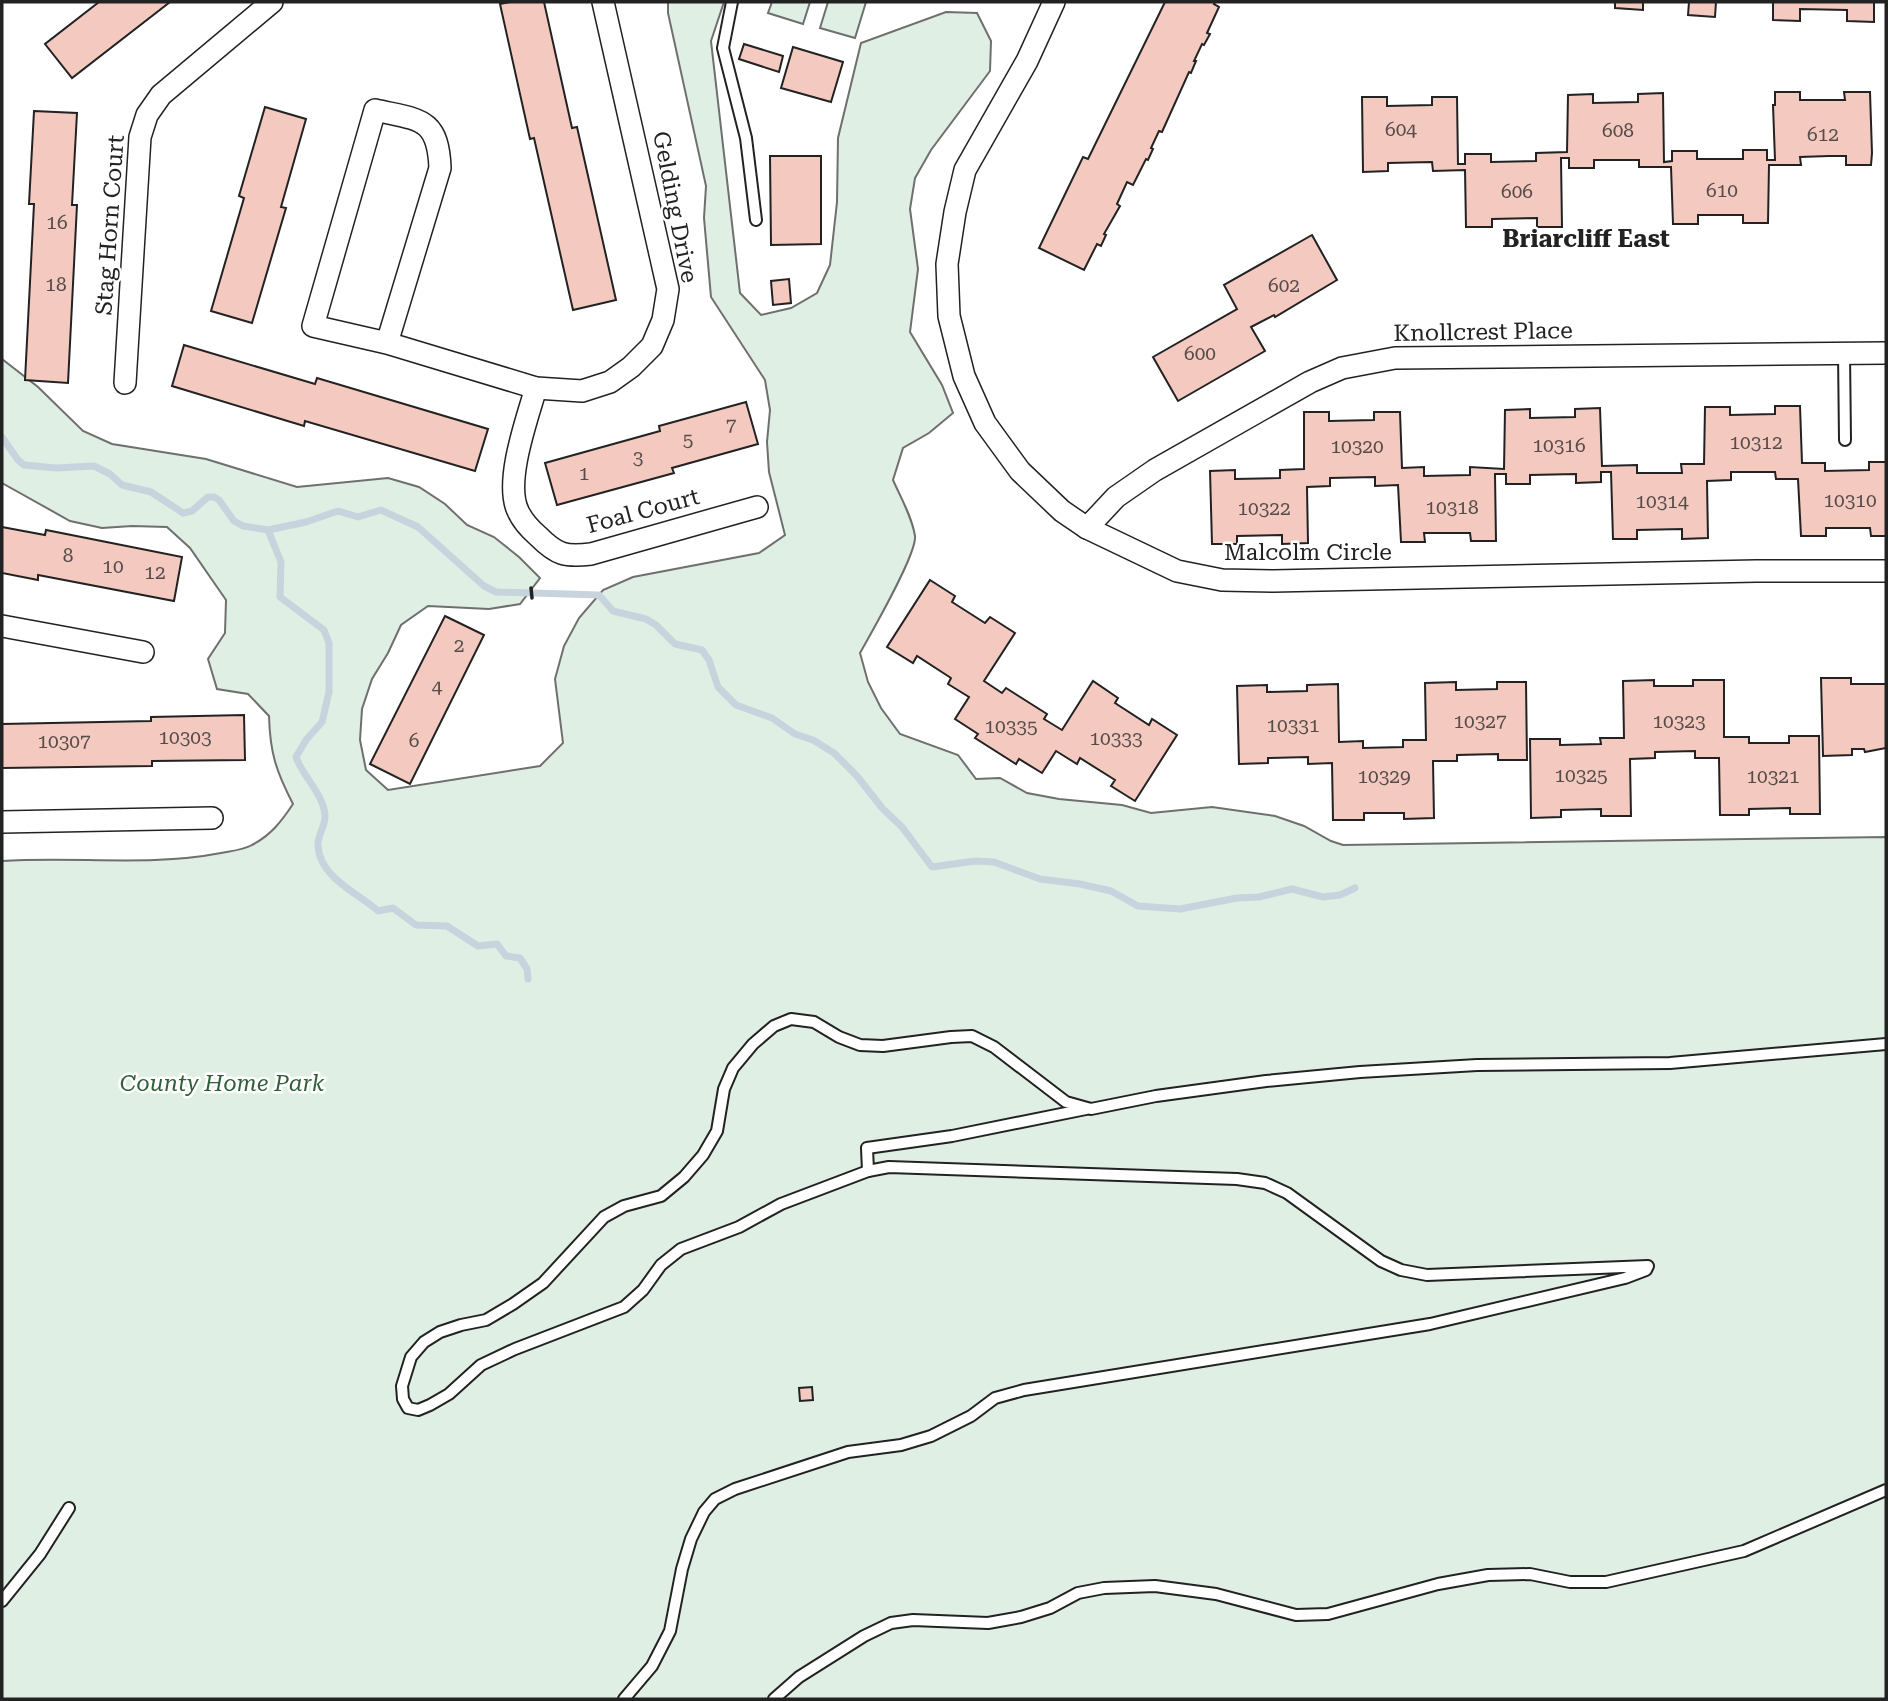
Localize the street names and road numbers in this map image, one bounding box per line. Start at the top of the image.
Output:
street label: Gelding Drive [647,129,703,285]
street label: Stag Horn Court [90,134,130,316]
street label: Knollcrest Place [1393,317,1573,347]
street label: Foal Court [584,483,703,539]
street label: Malcolm Circle [1224,539,1392,566]

